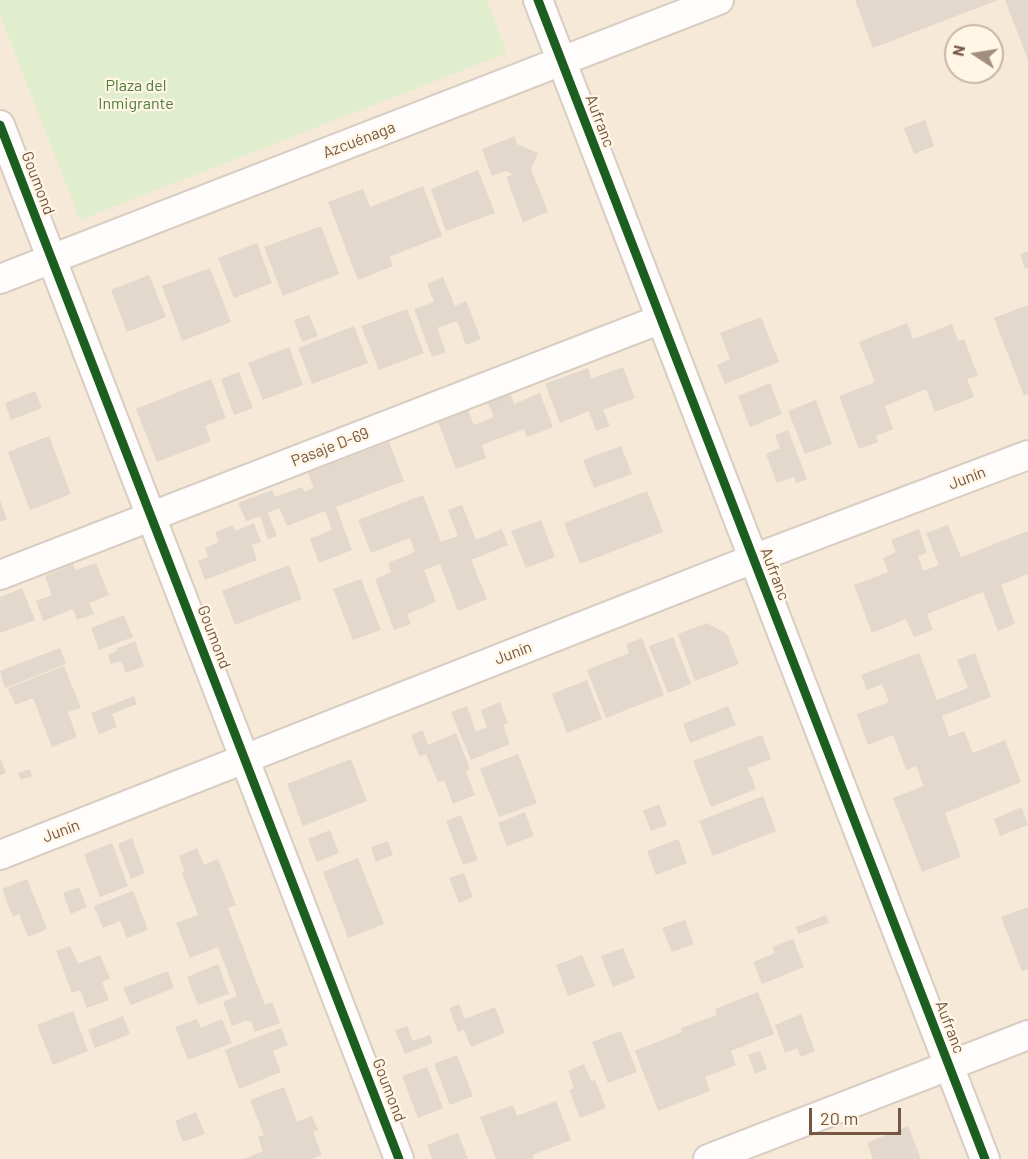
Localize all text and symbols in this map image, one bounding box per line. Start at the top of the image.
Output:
north arrow [944,24,1004,84]
text: N [947,43,968,58]
park label: Plaza del Inmigrante [98,76,174,114]
street label: Aufranc [581,92,619,150]
street label: Azcuénaga [320,117,398,163]
street label: Goumond [17,149,59,217]
street label: Pasaje D-69 [288,423,372,471]
street label: Junín [946,462,988,494]
street label: Aufranc [756,545,794,603]
street label: Goumond [193,603,235,671]
street label: Junín [492,637,534,669]
street label: Junín [40,815,82,847]
street label: Aufranc [931,998,969,1056]
street label: Goumond [368,1056,410,1124]
scale bar [812,1096,904,1134]
text: 20 m [820,1107,858,1129]

